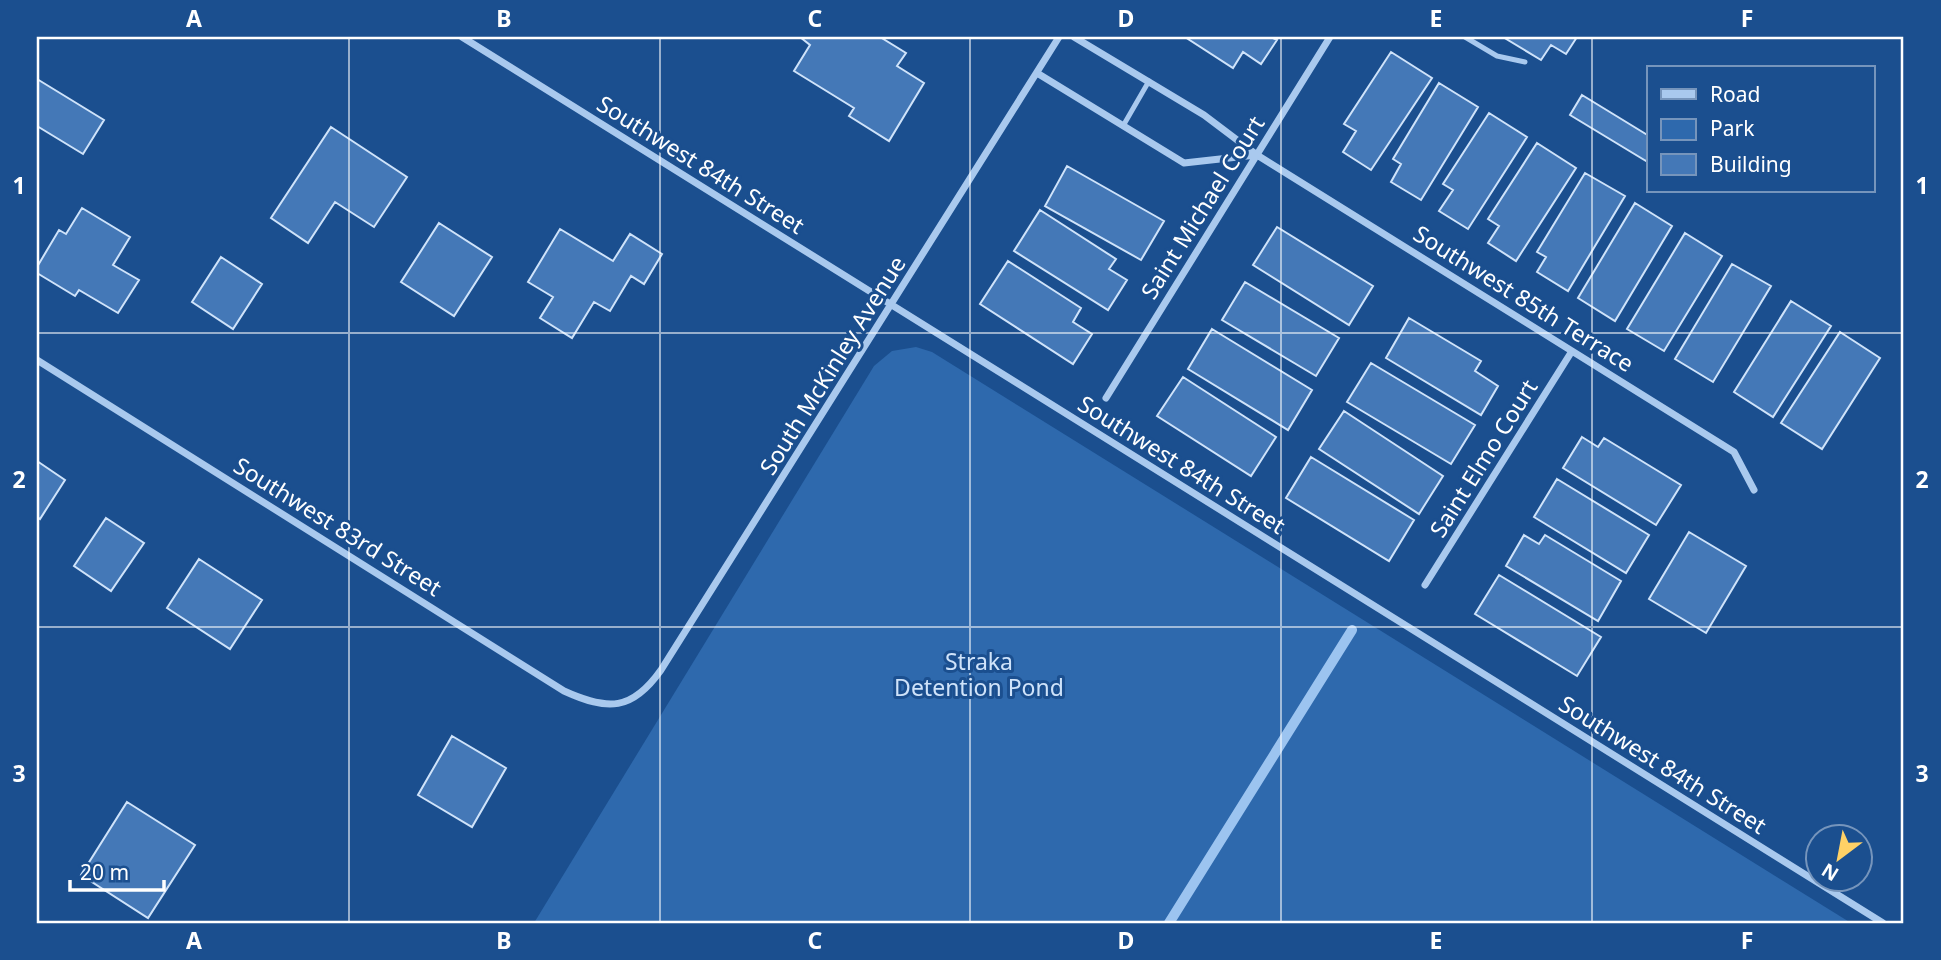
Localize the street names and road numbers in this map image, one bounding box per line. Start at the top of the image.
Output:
street label: Southwest 84th Street [591,87,811,241]
street label: Saint Michael Court [1133,109,1271,305]
street label: Southwest 85th Terrace [1408,217,1640,379]
street label: South McKinley Avenue [752,249,912,481]
street label: Saint Elmo Court [1422,373,1544,543]
street label: Southwest 84th Street [1072,387,1292,541]
street label: Southwest 83rd Street [228,449,448,603]
street label: Southwest 84th Street [1553,687,1773,841]

